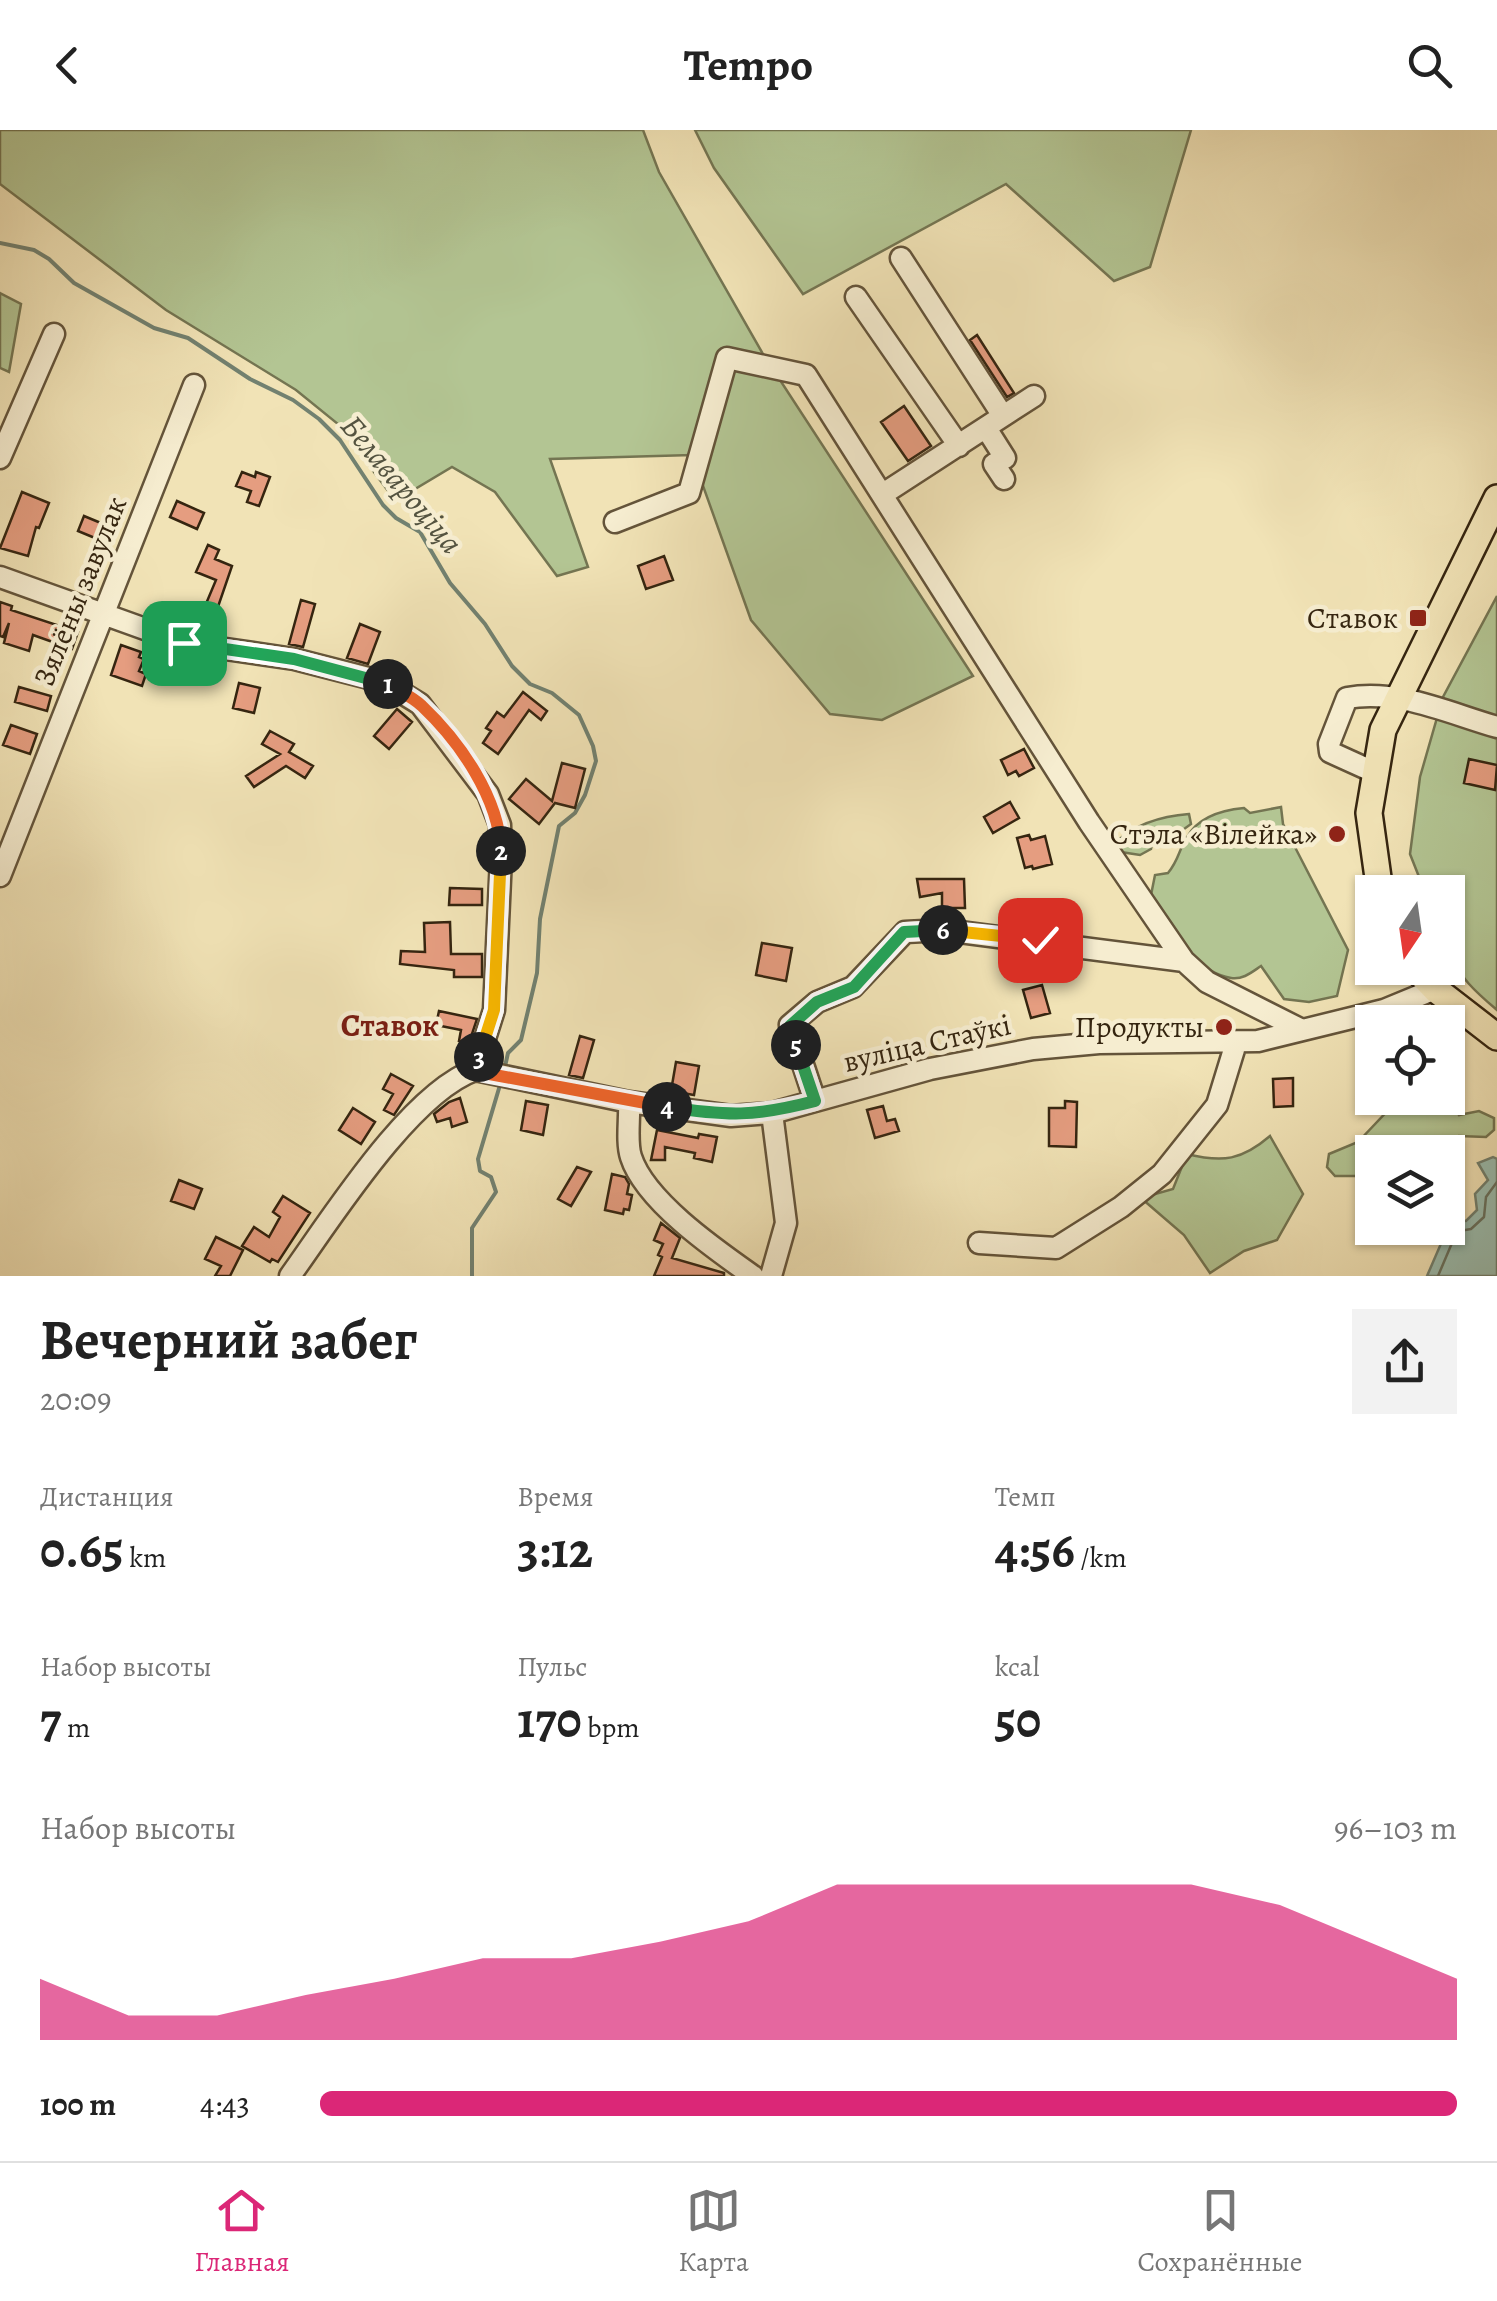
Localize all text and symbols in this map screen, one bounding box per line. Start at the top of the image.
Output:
text: Tempo [684,34,813,96]
icon: back [40,38,95,93]
icon: search [1402,38,1457,93]
water label: Белавароціца [331,405,473,563]
street label: Зялёны завулак [24,490,136,692]
place label: Ставок [1307,598,1398,638]
pin [142,601,227,686]
marker: Ставок [1407,607,1429,629]
icon: arrive [157,616,212,671]
pin: 1 [363,659,413,709]
text: 1 [383,665,393,703]
place label: Стэла «Вілейка» [1110,814,1317,854]
marker: Стэла «Вілейка» [1326,823,1348,845]
pin: 2 [476,826,526,876]
text: 2 [494,832,508,870]
north arrow [1355,875,1465,985]
map controls [1355,875,1465,1245]
pin [998,898,1083,983]
pin: 6 [918,905,968,955]
text: 6 [936,911,950,949]
icon: check [1013,913,1068,968]
district label: Ставок [341,1003,439,1047]
street label: вуліца Стаўкі [839,1004,1015,1082]
button: locate [1355,1005,1465,1115]
place label: Продукты [1075,1007,1204,1047]
marker: Продукты [1213,1016,1235,1038]
pin: 5 [771,1020,821,1070]
text: 5 [790,1026,802,1064]
pin: 3 [454,1032,504,1082]
text: 3 [473,1038,485,1076]
pin: 4 [642,1082,692,1132]
text: 4 [660,1088,674,1126]
button: layers [1355,1135,1465,1245]
text: Вечерний забег [40,1302,418,1377]
button: share [1352,1309,1457,1414]
text: 20:09 [40,1377,112,1421]
text: Дистанция [40,1478,174,1516]
text: Время [517,1478,594,1516]
text: Темп [995,1478,1056,1516]
text: 0.65 [40,1516,124,1584]
text: 3:12 [517,1516,593,1584]
text: 4:56 [995,1516,1075,1584]
text: km [124,1539,166,1577]
text: /km [1075,1539,1127,1577]
text: Набор высоты [40,1648,212,1686]
text: Пульс [517,1648,587,1686]
text: kcal [995,1648,1040,1686]
text: 7 [40,1686,61,1754]
text: 170 [517,1686,582,1754]
text: 50 [995,1686,1041,1754]
text: m [61,1709,90,1747]
text: bpm [582,1709,640,1747]
text: Набор высоты [40,1806,236,1850]
text: 96–103 m [1334,1806,1457,1850]
text: 100 m [40,2082,116,2126]
text: 4:43 [200,2082,250,2126]
tab: Главная [194,2183,290,2281]
tab: Карта [678,2183,749,2281]
tab: Сохранённые [1138,2183,1303,2281]

